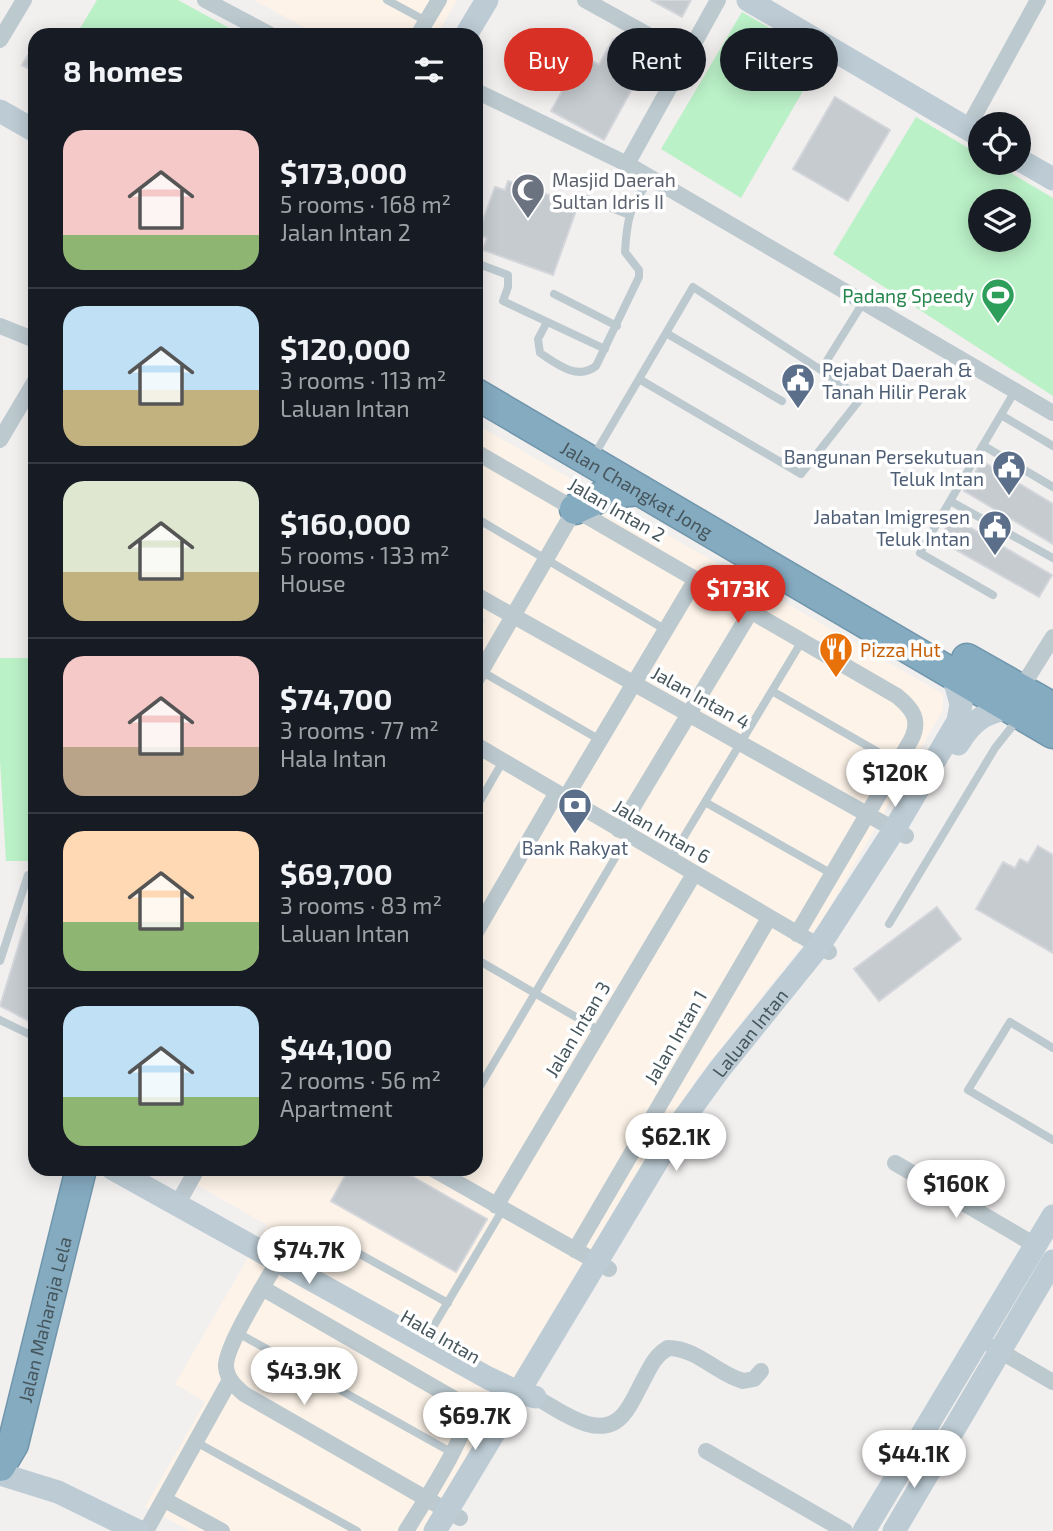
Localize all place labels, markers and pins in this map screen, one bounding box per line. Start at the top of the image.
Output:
place label: Masjid Daerah Sultan Idris II [552,168,676,213]
mosque icon: Masjid Daerah Sultan Idris II [509,171,547,220]
sports icon: Padang Speedy [979,276,1017,325]
place label: Padang Speedy [842,284,974,307]
place label: Pejabat Daerah & Tanah Hilir Perak [822,358,972,403]
public building icon: Pejabat Daerah & Tanah Hilir Perak [779,361,817,410]
place label: Bangunan Persekutuan Teluk Intan [784,445,984,490]
public building icon: Bangunan Persekutuan Teluk Intan [990,448,1028,497]
place label: Jabatan Imigresen Teluk Intan [813,505,970,550]
public building icon: Jabatan Imigresen Teluk Intan [976,508,1014,557]
pin: $173K [689,566,787,625]
restaurant icon: Pizza Hut [817,630,855,679]
place label: Pizza Hut [860,638,941,661]
pin: $120K [846,750,944,809]
bank icon: Bank Rakyat [556,786,594,835]
place label: Bank Rakyat [522,836,628,859]
pin: $62.1K [619,1114,733,1173]
pin: $160K [907,1160,1005,1220]
pin: $74.7K [252,1226,366,1286]
pin: $43.9K [247,1348,361,1407]
pin: $69.7K [418,1392,532,1452]
pin: $44.1K [857,1430,971,1490]

